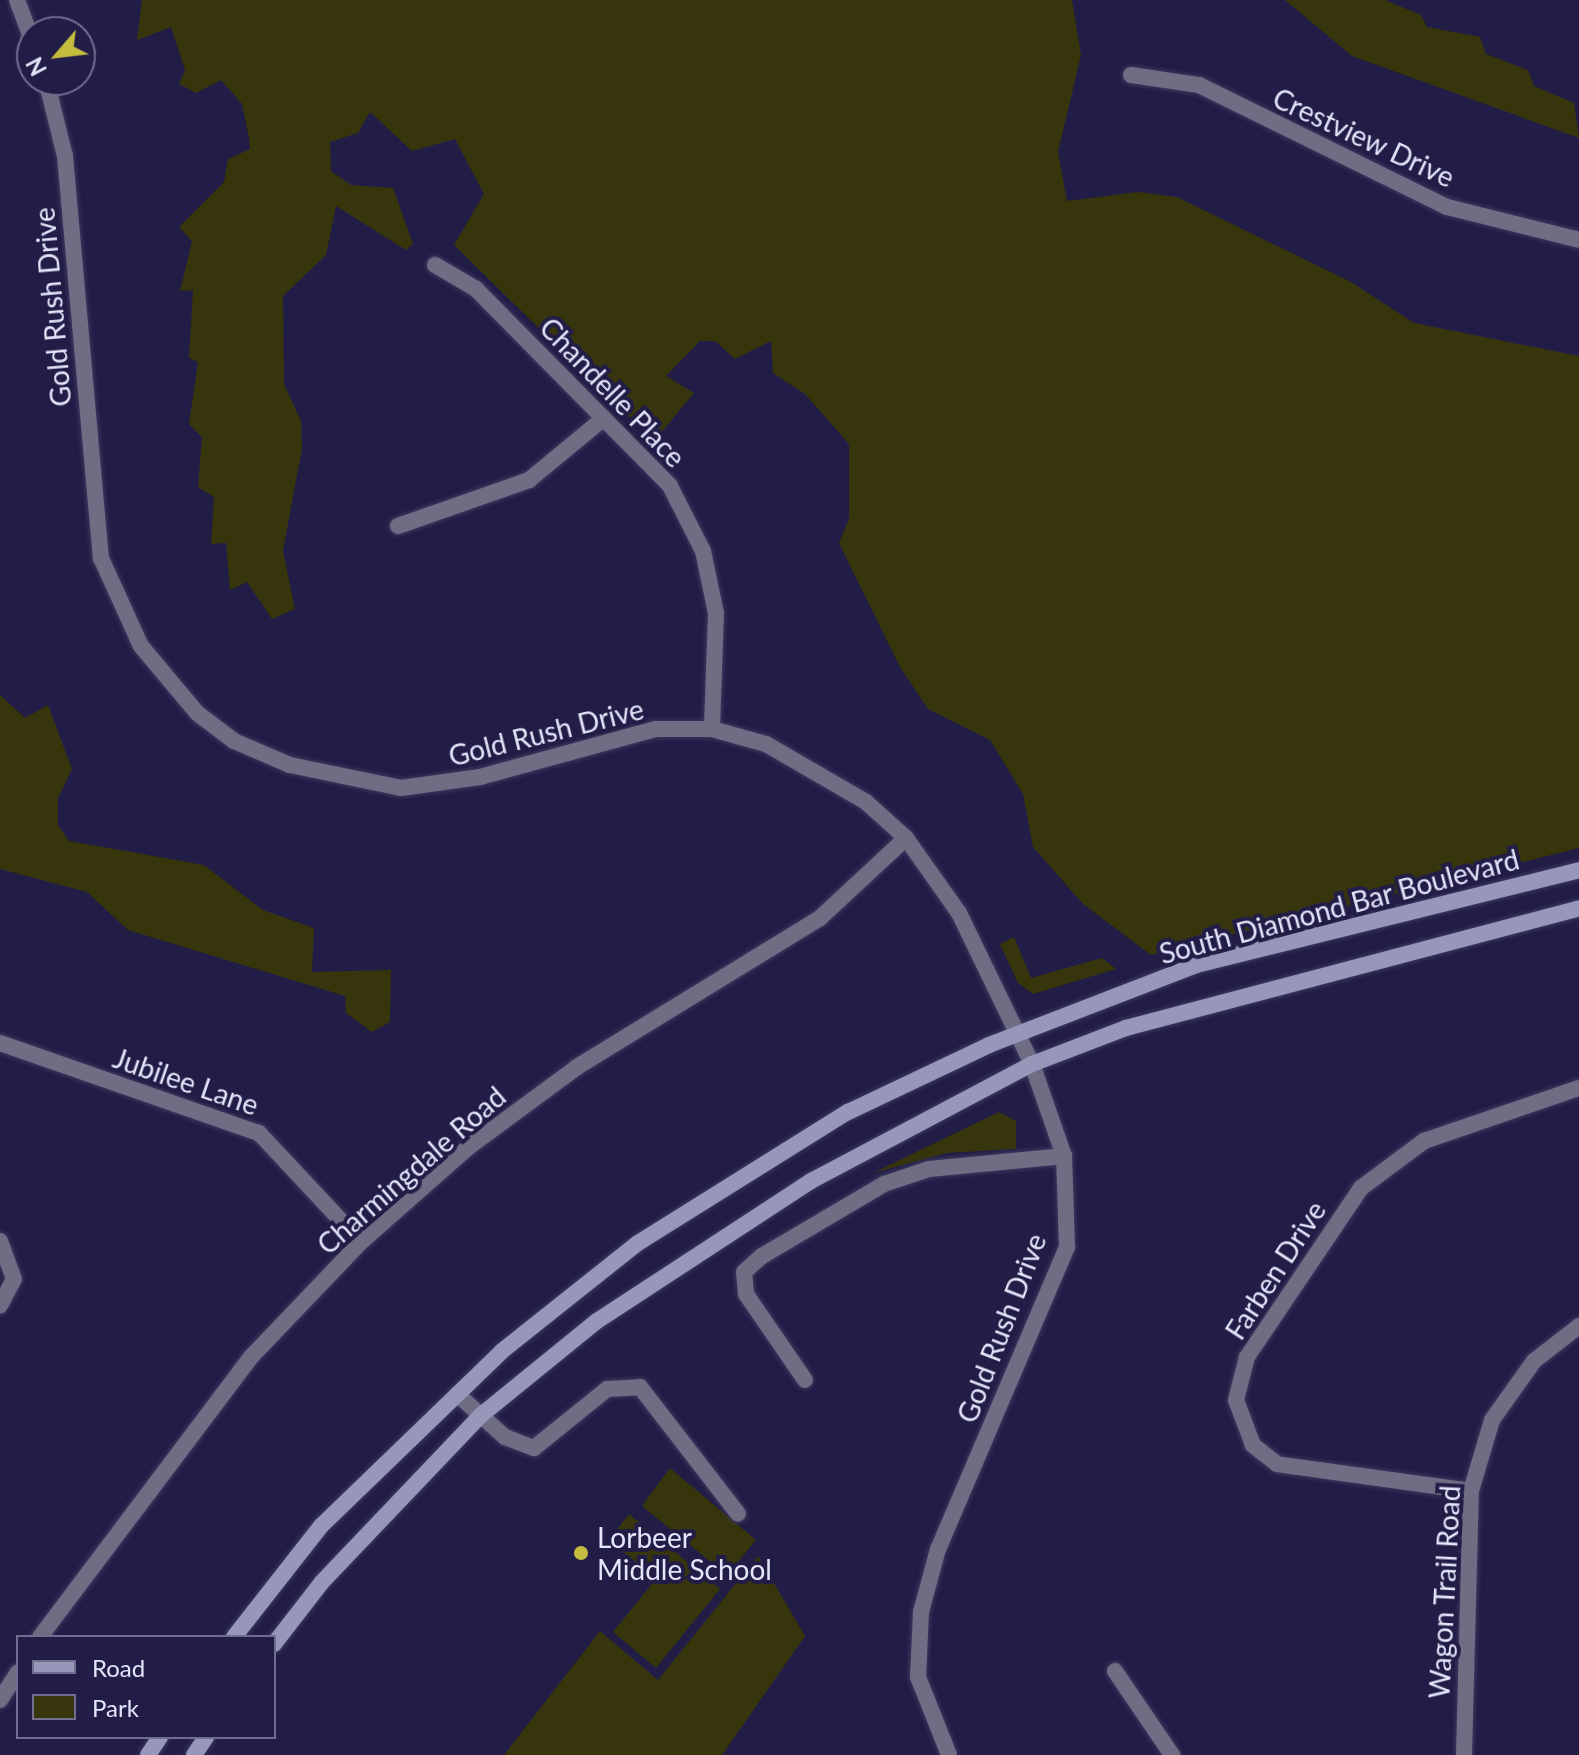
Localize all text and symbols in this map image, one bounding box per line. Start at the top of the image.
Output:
north arrow [16,16,96,96]
text: N [20,53,52,80]
street label: Crestview Drive [1268,80,1460,194]
street label: Gold Rush Drive [27,206,77,408]
street label: Chandelle Place [533,310,693,474]
street label: Gold Rush Drive [445,692,647,772]
street label: South Diamond Bar Boulevard [1155,842,1523,970]
street label: Jubilee Lane [109,1040,263,1122]
street label: Charmingdale Road [310,1079,512,1261]
street label: Farben Drive [1218,1195,1332,1345]
street label: Gold Rush Drive [950,1229,1052,1427]
street label: Wagon Trail Road [1422,1484,1466,1700]
place label: Lorbeer Middle School [597,1520,772,1586]
marker: Lorbeer Middle School [572,1544,590,1562]
legend [16,1635,276,1739]
text: Road [92,1653,145,1682]
text: Park [92,1693,139,1722]

